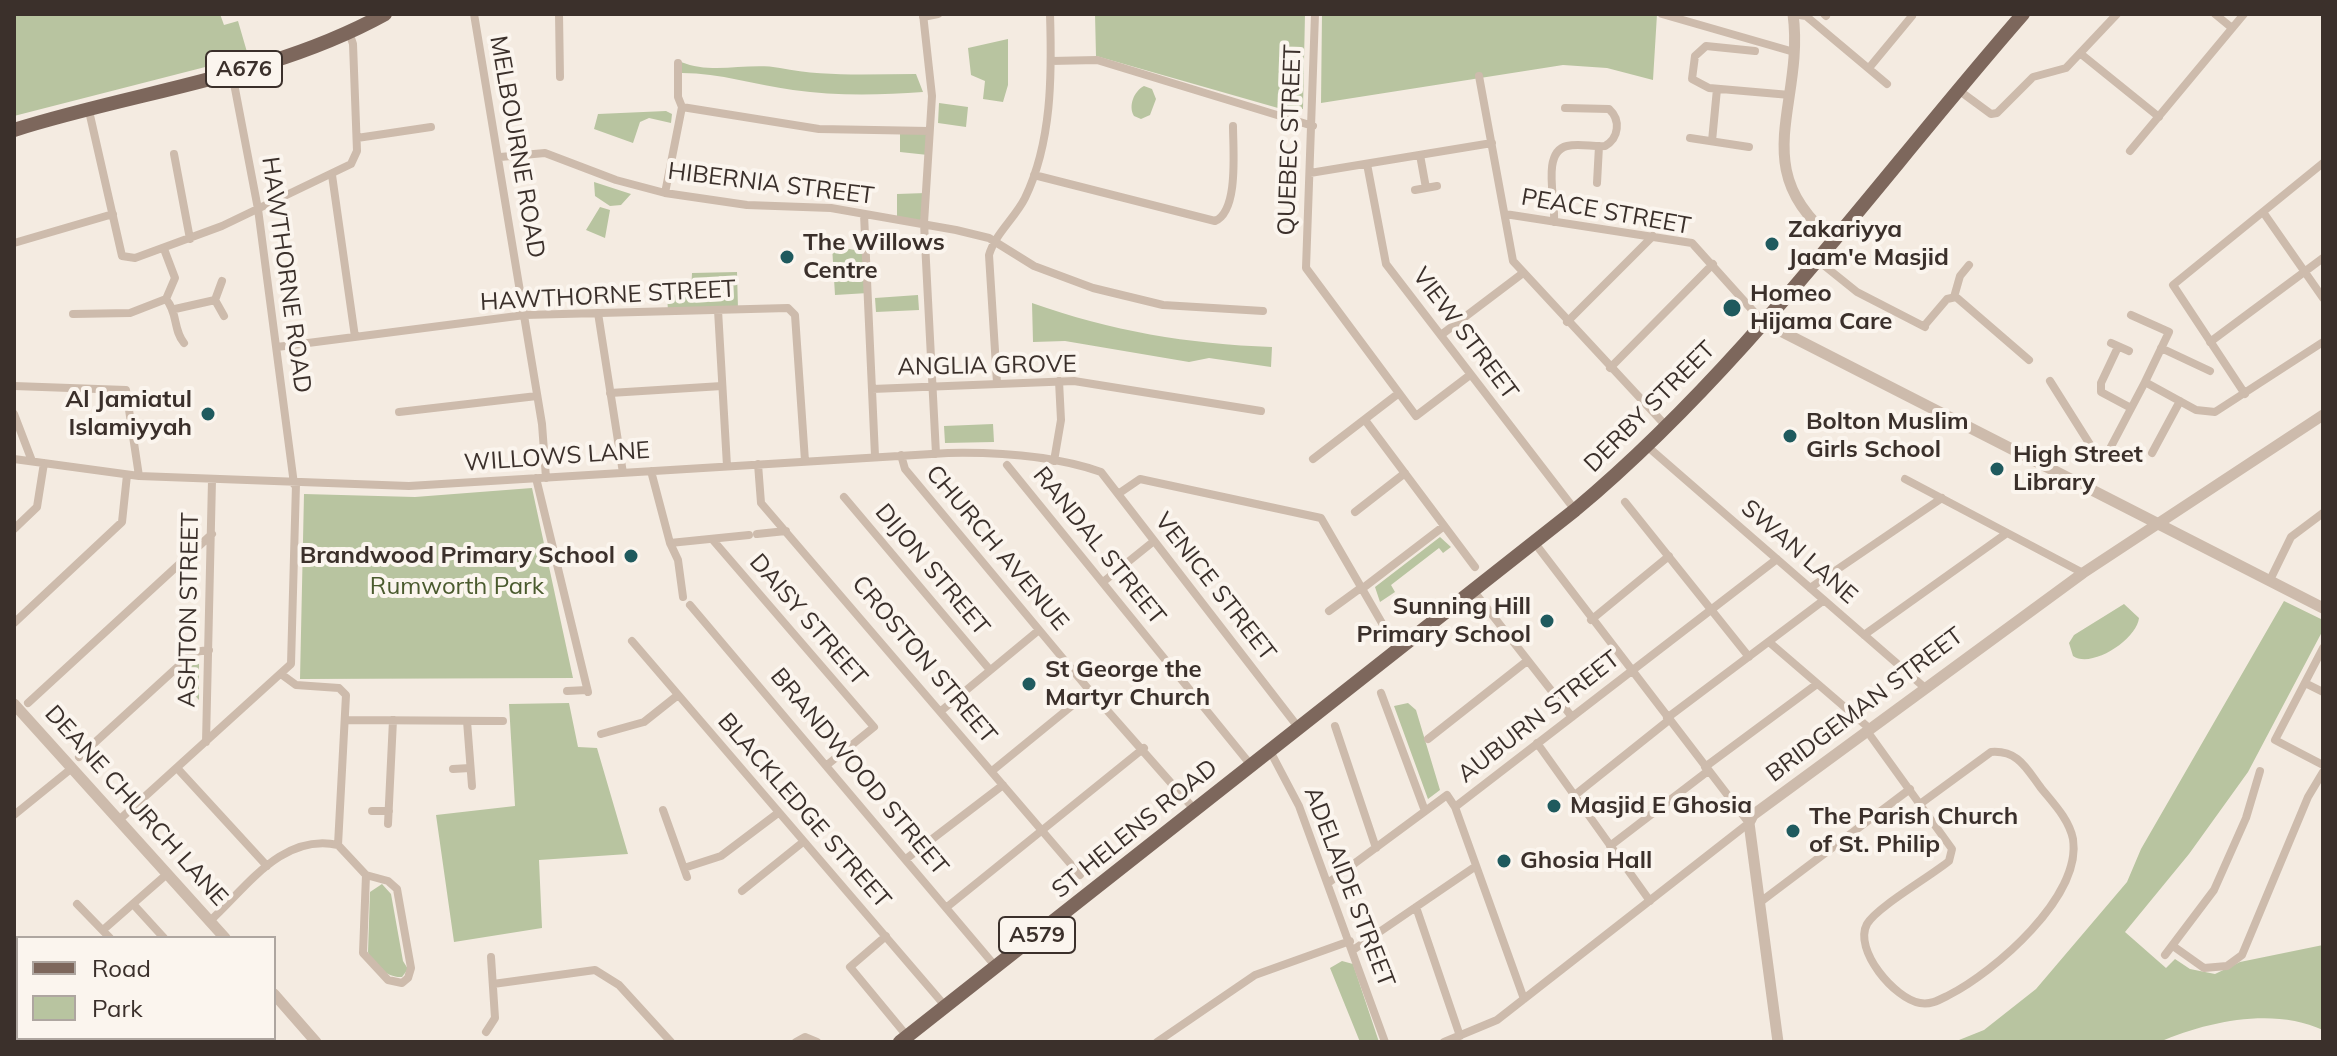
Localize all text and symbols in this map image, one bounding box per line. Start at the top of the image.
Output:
street label: MELBOURNE ROAD [483,34,551,260]
street label: QUEBEC STREET [1272,44,1308,236]
road number: A676 [206,51,282,87]
street label: HAWTHORNE ROAD [255,155,317,395]
street label: HIBERNIA STREET [666,157,876,211]
street label: PEACE STREET [1519,183,1693,241]
place label: Zakariyya Jaam'e Masjid [1788,216,1949,272]
place label: The Willows Centre [803,229,945,285]
marker: Zakariyya Jaam'e Masjid [1763,235,1781,253]
marker: The Willows Centre [778,248,796,266]
street label: VIEW STREET [1406,262,1524,406]
street label: HAWTHORNE STREET [479,275,737,317]
place label: Homeo Hijama Care [1750,280,1892,336]
marker: Homeo Hijama Care [1721,297,1743,319]
street label: DERBY STREET [1578,335,1722,479]
street label: ANGLIA GROVE [897,350,1077,382]
place label: Al Jamiatul Islamiyyah [65,386,192,442]
marker: Al Jamiatul Islamiyyah [199,405,217,423]
place label: Bolton Muslim Girls School [1806,408,1969,464]
marker: Bolton Muslim Girls School [1781,427,1799,445]
street label: WILLOWS LANE [463,436,651,478]
place label: High Street Library [2013,441,2143,497]
street label: CHURCH AVENUE [920,460,1074,636]
marker: High Street Library [1988,460,2006,478]
street label: RANDAL STREET [1027,461,1171,631]
street label: SWAN LANE [1735,494,1863,610]
street label: DIJON STREET [869,498,995,642]
street label: VENICE STREET [1148,507,1282,667]
street label: ASHTON STREET [173,512,205,708]
place label: Brandwood Primary School [300,542,615,570]
marker: Brandwood Primary School [622,547,640,565]
street label: DAISY STREET [743,548,873,692]
street label: CROSTON STREET [845,570,1003,750]
park label: Rumworth Park [370,573,544,601]
place label: Sunning Hill Primary School [1357,593,1531,649]
marker: Sunning Hill Primary School [1538,612,1556,630]
street label: BRIDGEMAN STREET [1761,622,1969,788]
street label: AUBURN STREET [1452,645,1626,789]
place label: St George the Martyr Church [1045,656,1210,712]
street label: BRANDWOOD STREET [764,663,954,881]
marker: St George the Martyr Church [1020,675,1038,693]
street label: DEANE CHURCH LANE [38,700,234,912]
street label: BLACKLEDGE STREET [711,708,897,914]
street label: ST HELENS ROAD [1046,753,1224,905]
street label: ADELAIDE STREET [1297,783,1401,991]
place label: Masjid E Ghosia [1570,792,1752,820]
marker: Masjid E Ghosia [1545,797,1563,815]
place label: The Parish Church of St. Philip [1809,803,2018,859]
marker: The Parish Church of St. Philip [1784,822,1802,840]
place label: Ghosia Hall [1520,847,1652,875]
marker: Ghosia Hall [1495,852,1513,870]
road number: A579 [999,917,1075,953]
legend [16,936,276,1040]
text: Road [92,953,151,983]
text: Park [92,993,143,1023]

